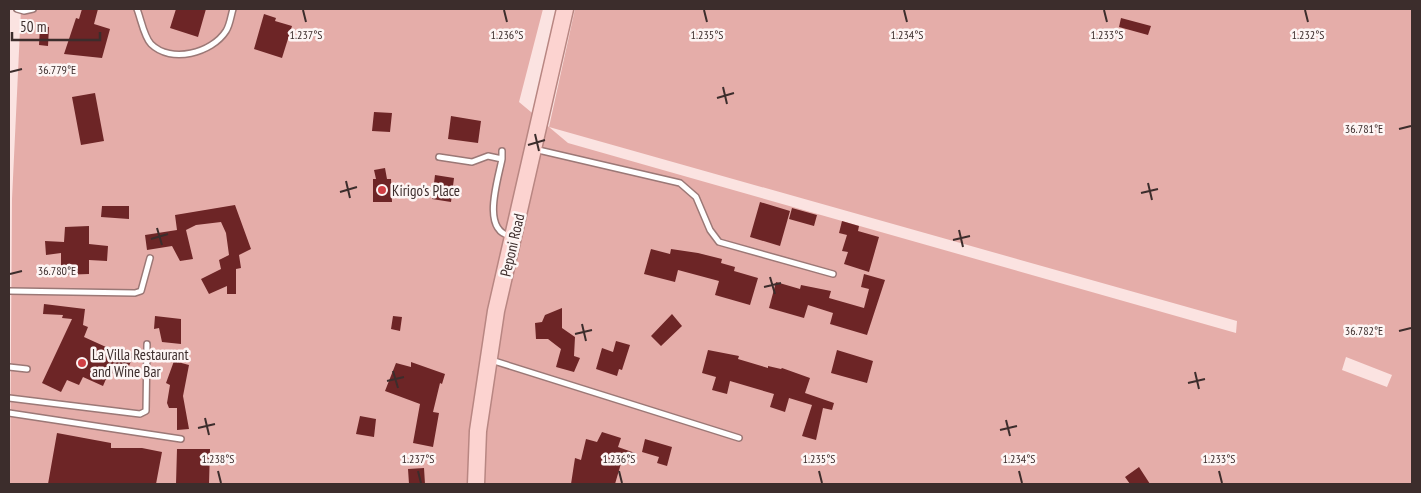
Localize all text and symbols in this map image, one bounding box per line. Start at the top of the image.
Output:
scale bar [12,10,100,42]
text: 50 m [20,17,46,36]
text: 1.237°S [290,27,322,42]
text: 1.236°S [491,27,523,42]
text: 1.235°S [691,27,723,42]
text: 1.234°S [891,27,923,42]
text: 1.233°S [1091,27,1123,42]
text: 1.232°S [1292,27,1324,42]
text: 36.779°E [38,62,76,77]
text: 36.781°E [1345,121,1383,136]
place label: Kirigo's Place [392,181,460,200]
marker: Kirigo's Place [376,184,388,196]
street label: Peponi Road [496,212,528,278]
text: 36.780°E [38,263,76,278]
text: 36.782°E [1345,323,1383,338]
place label: La Villa Restaurant and Wine Bar [92,345,189,381]
marker: La Villa Restaurant and Wine Bar [76,357,88,369]
text: 1.238°S [202,451,234,466]
text: 1.237°S [402,451,434,466]
text: 1.236°S [603,451,635,466]
text: 1.235°S [803,451,835,466]
text: 1.234°S [1003,451,1035,466]
text: 1.233°S [1203,451,1235,466]

